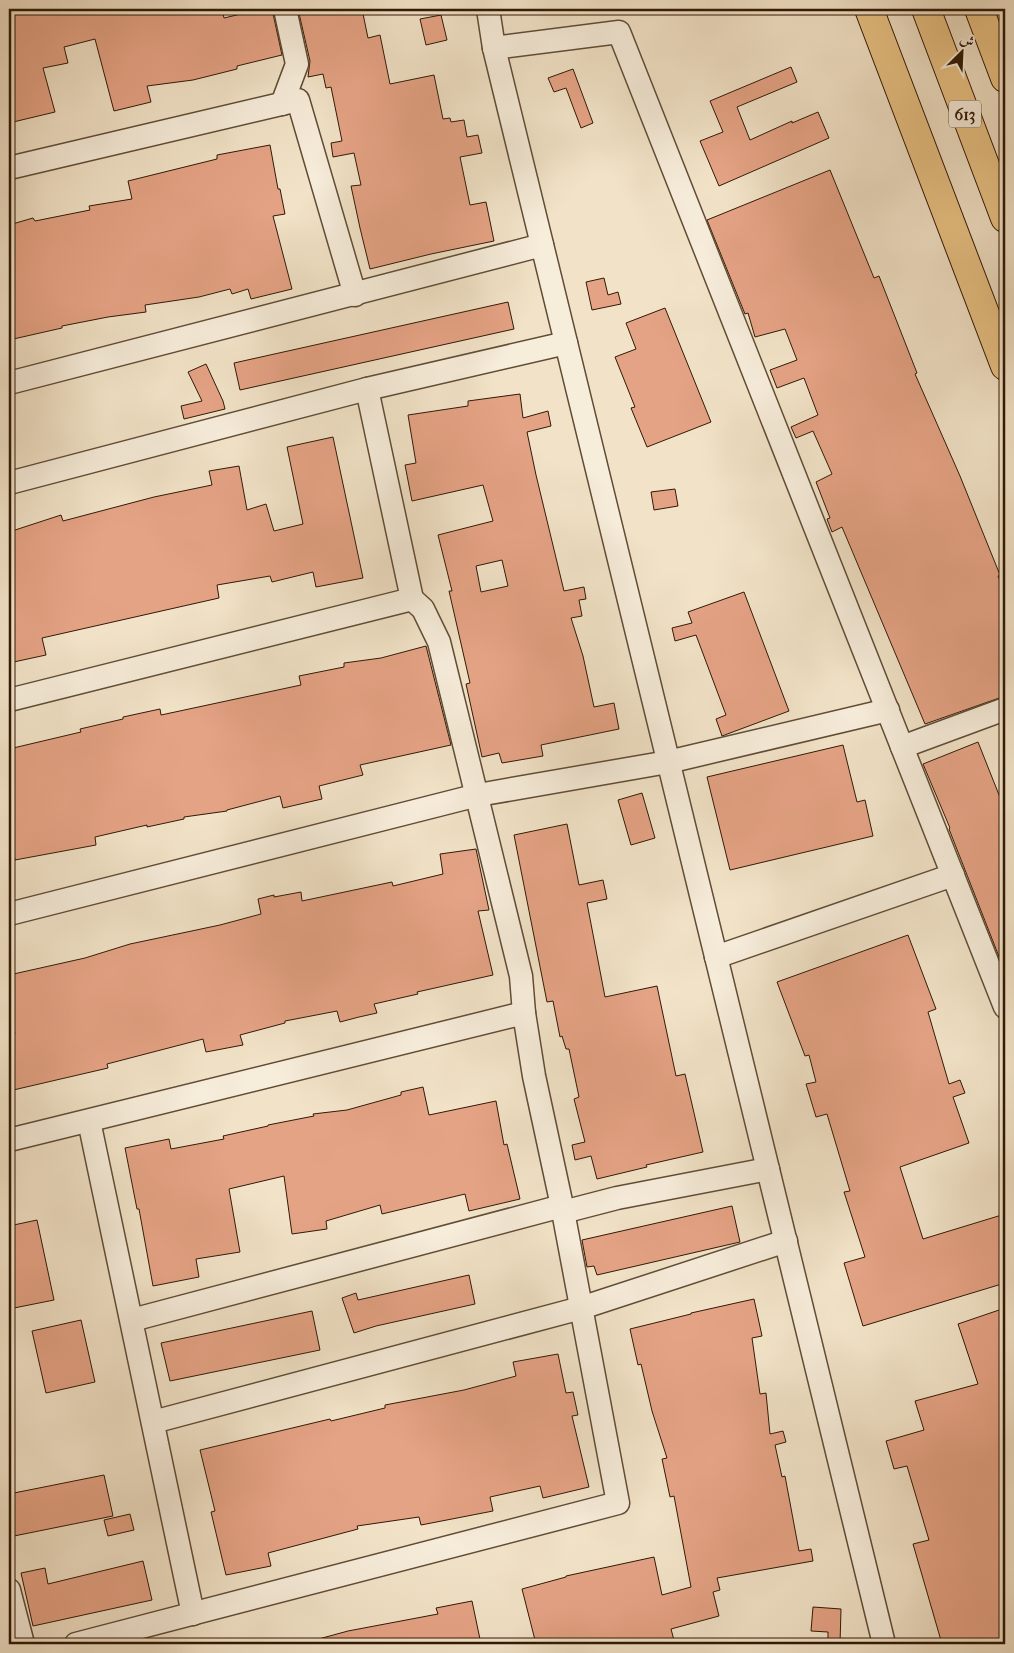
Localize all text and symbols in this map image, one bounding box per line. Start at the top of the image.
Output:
north arrow [936,28,986,78]
text: ش [957,30,977,51]
road number: 613 [949,100,981,128]

